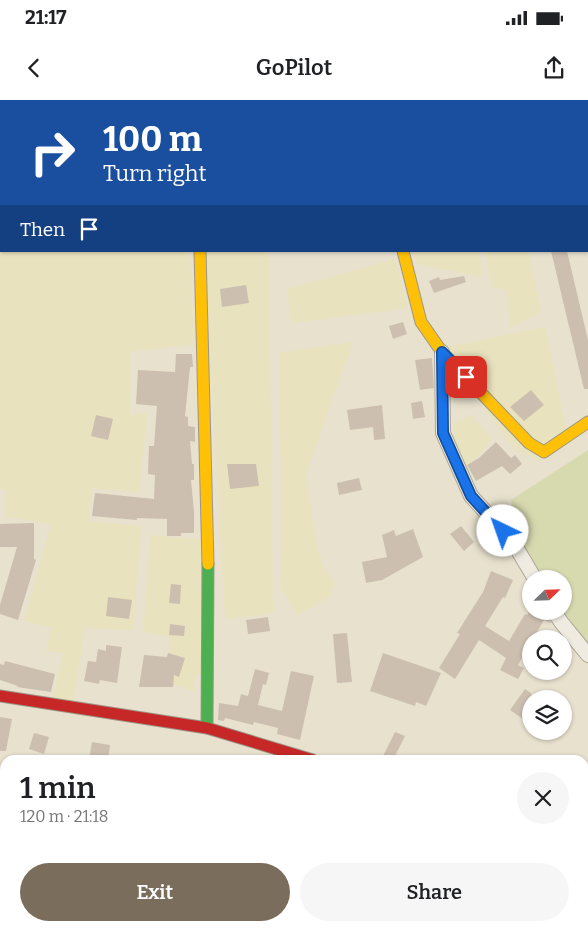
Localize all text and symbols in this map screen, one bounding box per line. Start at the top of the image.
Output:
text: 21:17 [25,6,67,29]
icon: back [20,54,48,82]
text: GoPilot [256,54,332,81]
icon: share [540,54,568,82]
text: 100 m [103,118,202,160]
icon: right [20,120,85,185]
text: Turn right [103,160,206,187]
icon: arrive [75,215,103,243]
text: Then [20,218,65,241]
pin [445,356,487,398]
icon: arrive [452,363,480,391]
position arrow [476,504,528,556]
north arrow [522,570,572,620]
map controls [522,570,572,740]
button: search [522,630,572,680]
button: layers [522,690,572,740]
text: 1 min [20,770,95,806]
button: close [517,772,569,824]
text: 120 m · 21:18 [20,807,108,826]
button: Exit [20,863,290,921]
button: Share [300,863,569,921]

